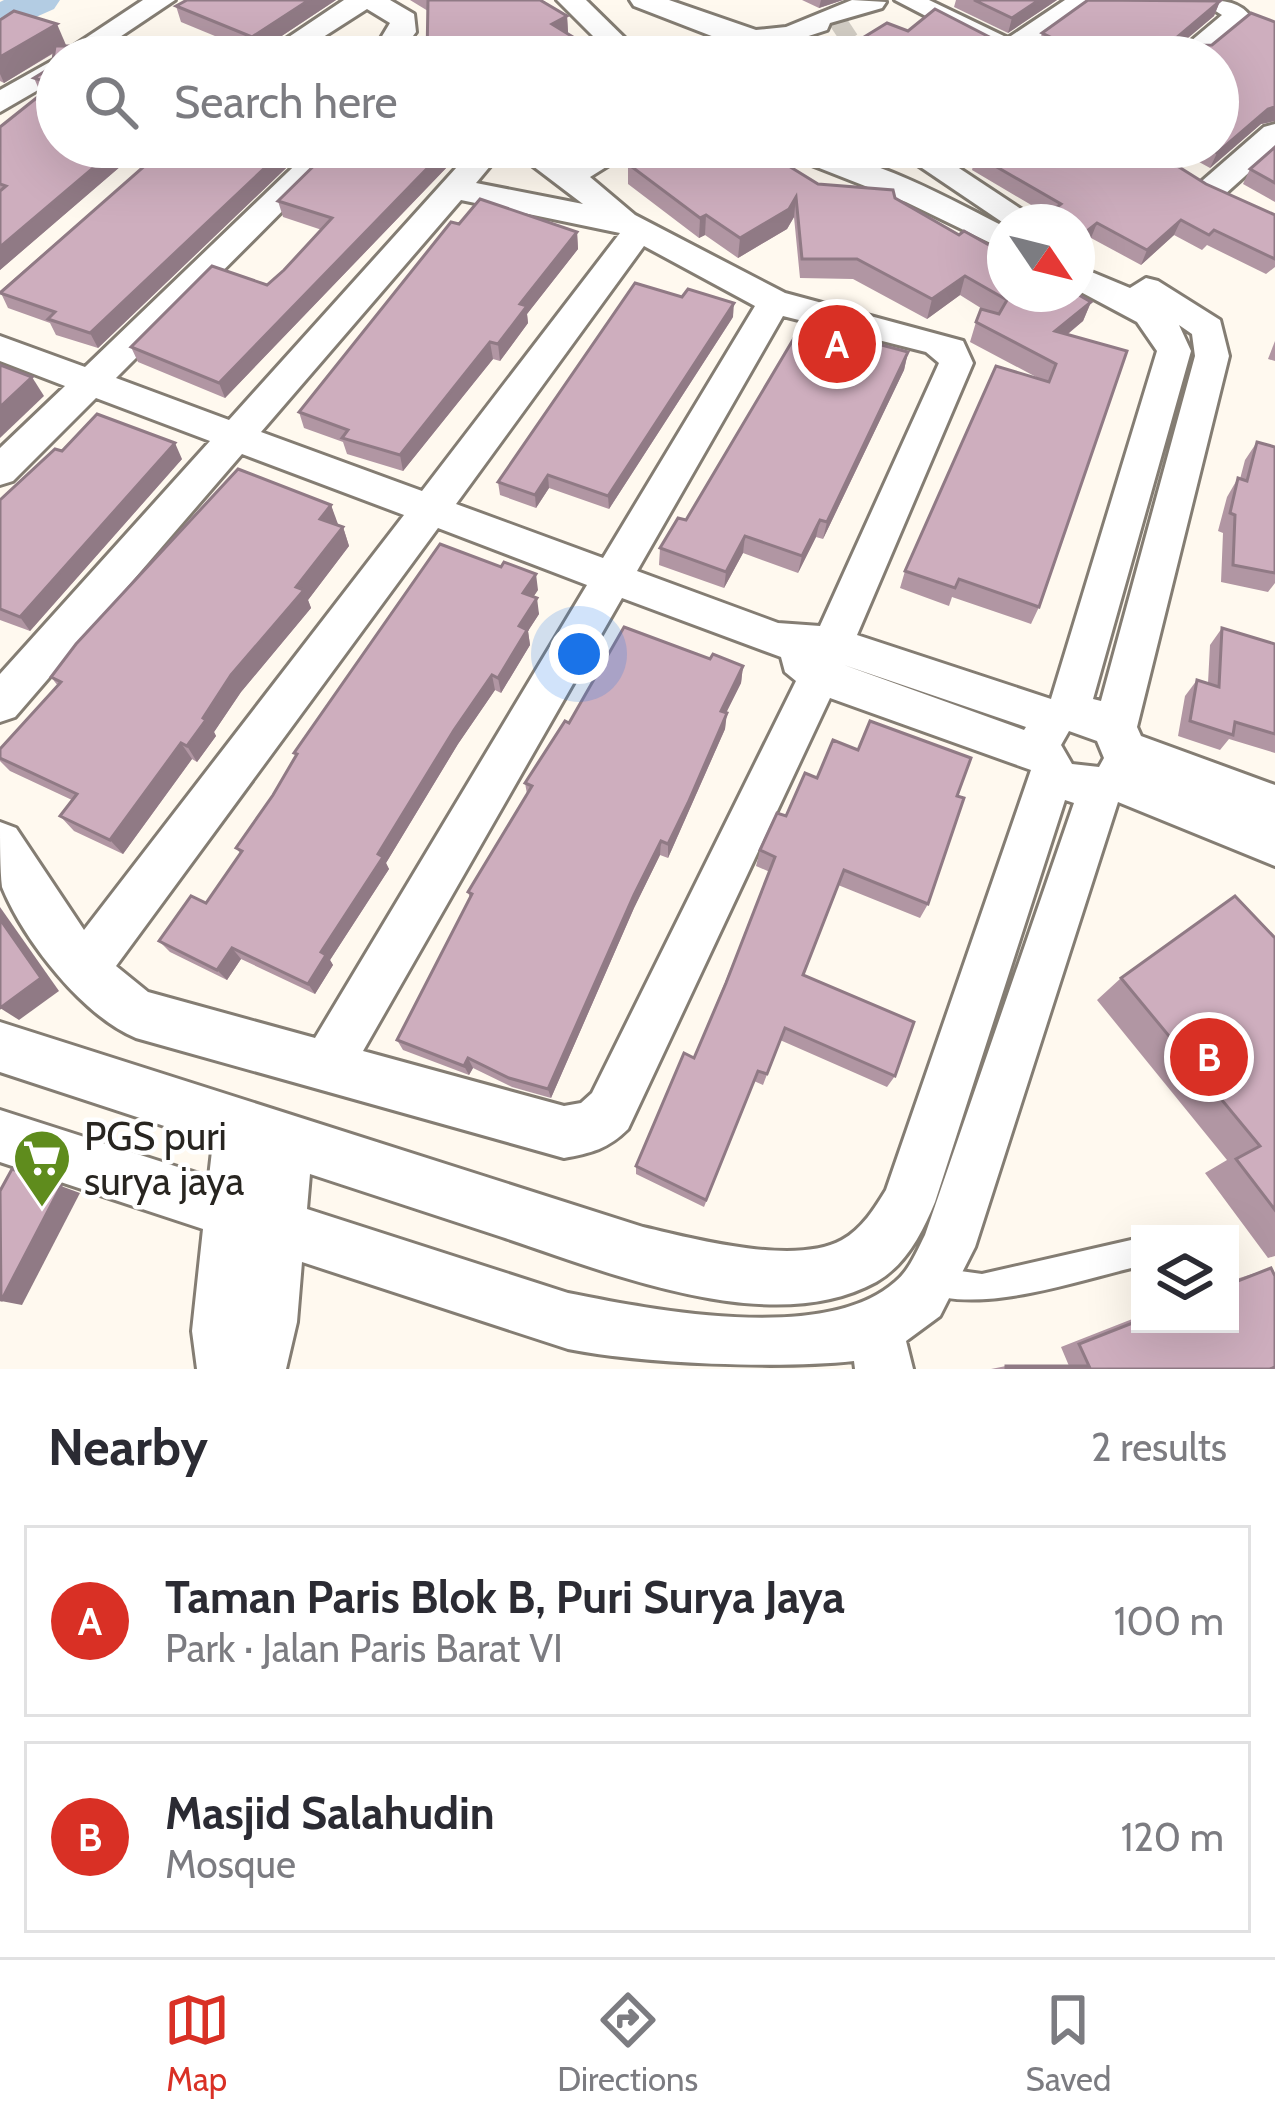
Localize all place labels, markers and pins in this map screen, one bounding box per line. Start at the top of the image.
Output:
pin: A [798,299,876,389]
pin: B [1170,1012,1248,1102]
place label: PGS puri surya jaya [84,1112,245,1205]
supermarket icon: PGS puri surya jaya [11,1127,73,1209]

